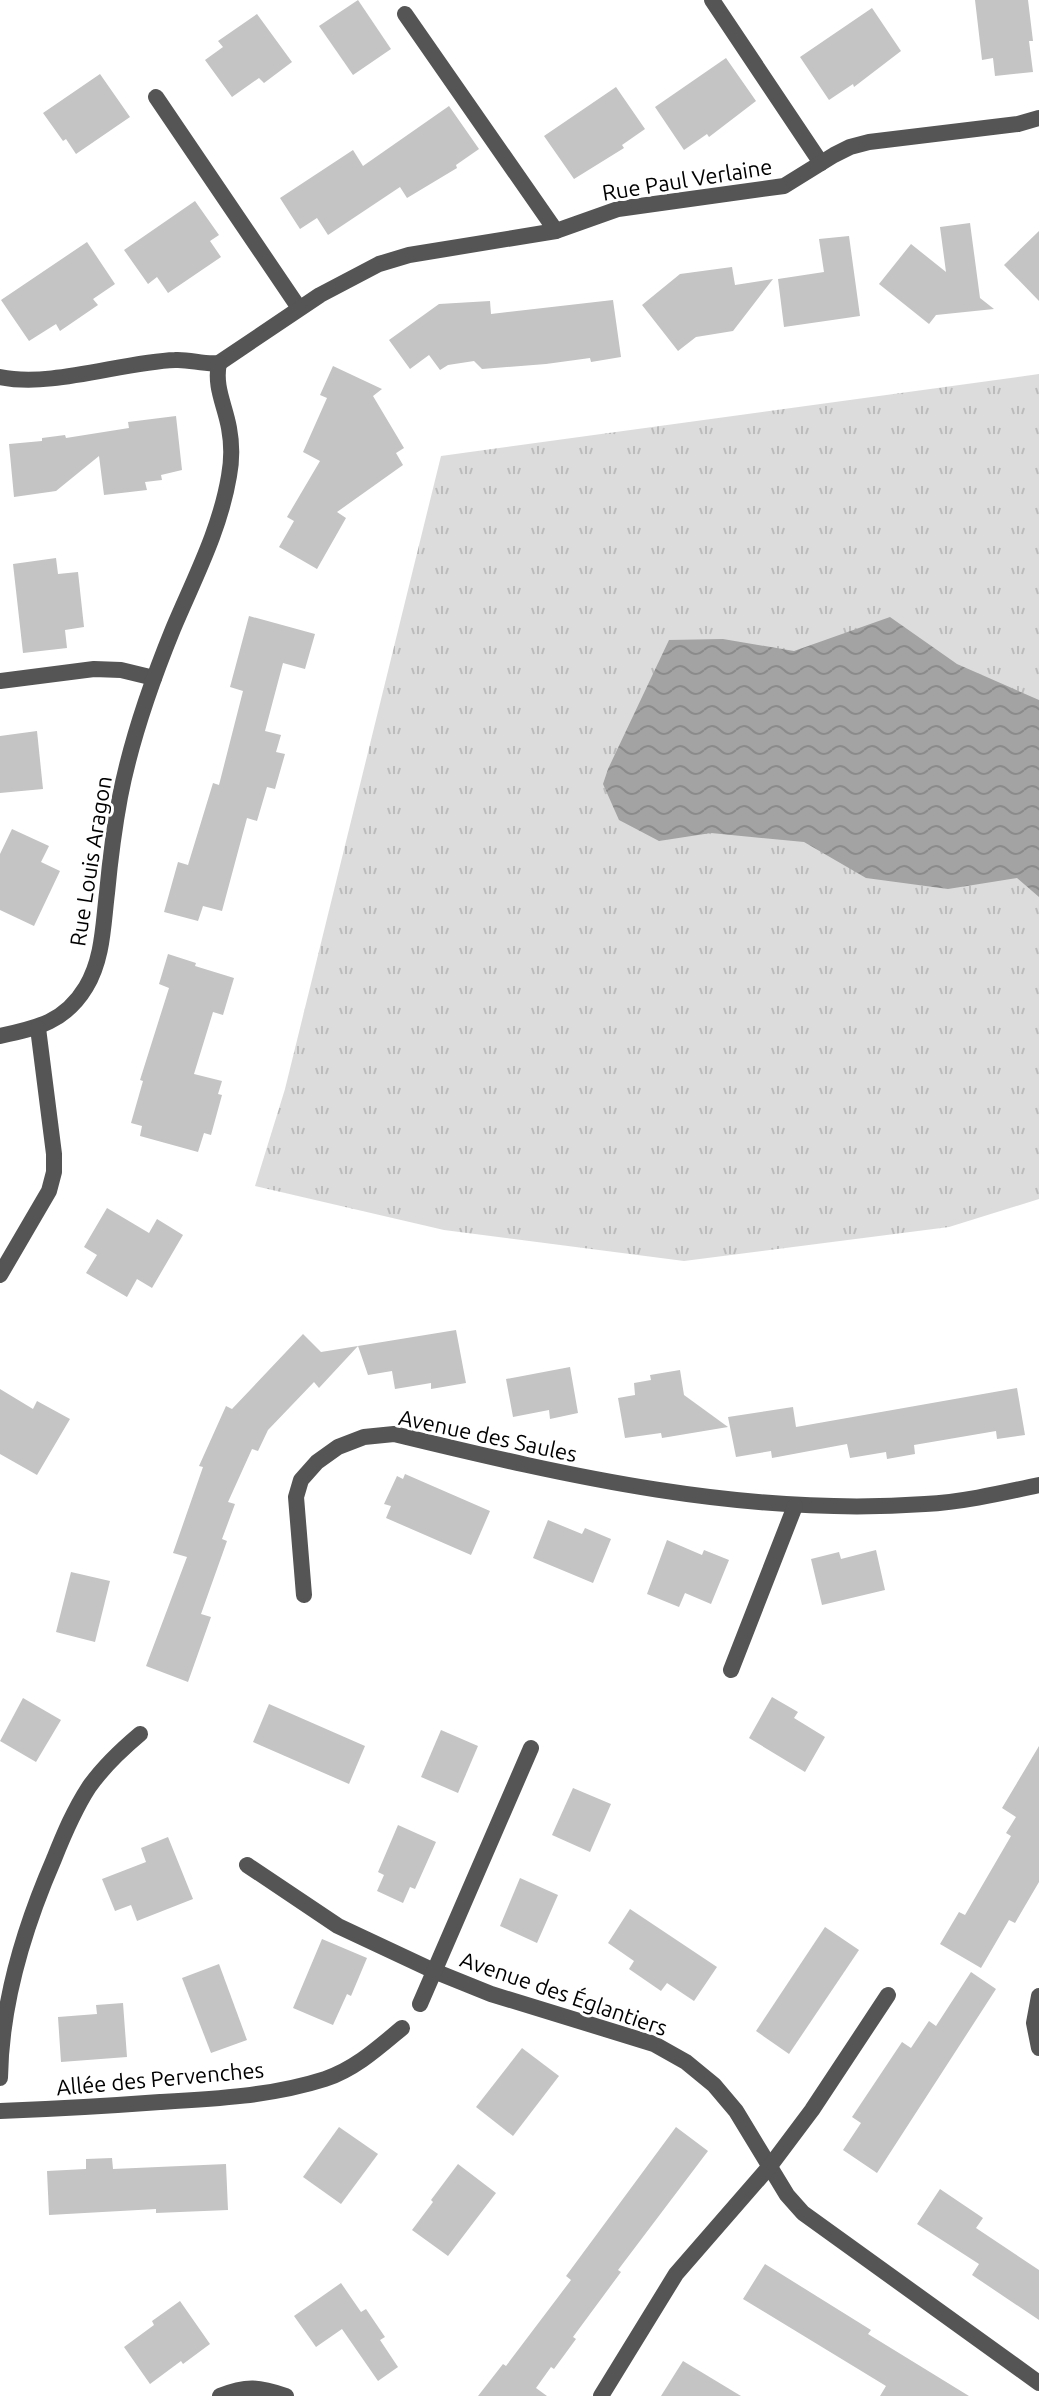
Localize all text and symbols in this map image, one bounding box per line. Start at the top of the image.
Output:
street label: Rue Paul Verlaine [600,153,774,205]
street label: Rue Louis Aragon [64,774,116,948]
street label: Avenue des Saules [397,1404,579,1466]
street label: Avenue des Églantiers [457,1945,671,2040]
street label: Allée des Pervenches [55,2056,265,2100]

